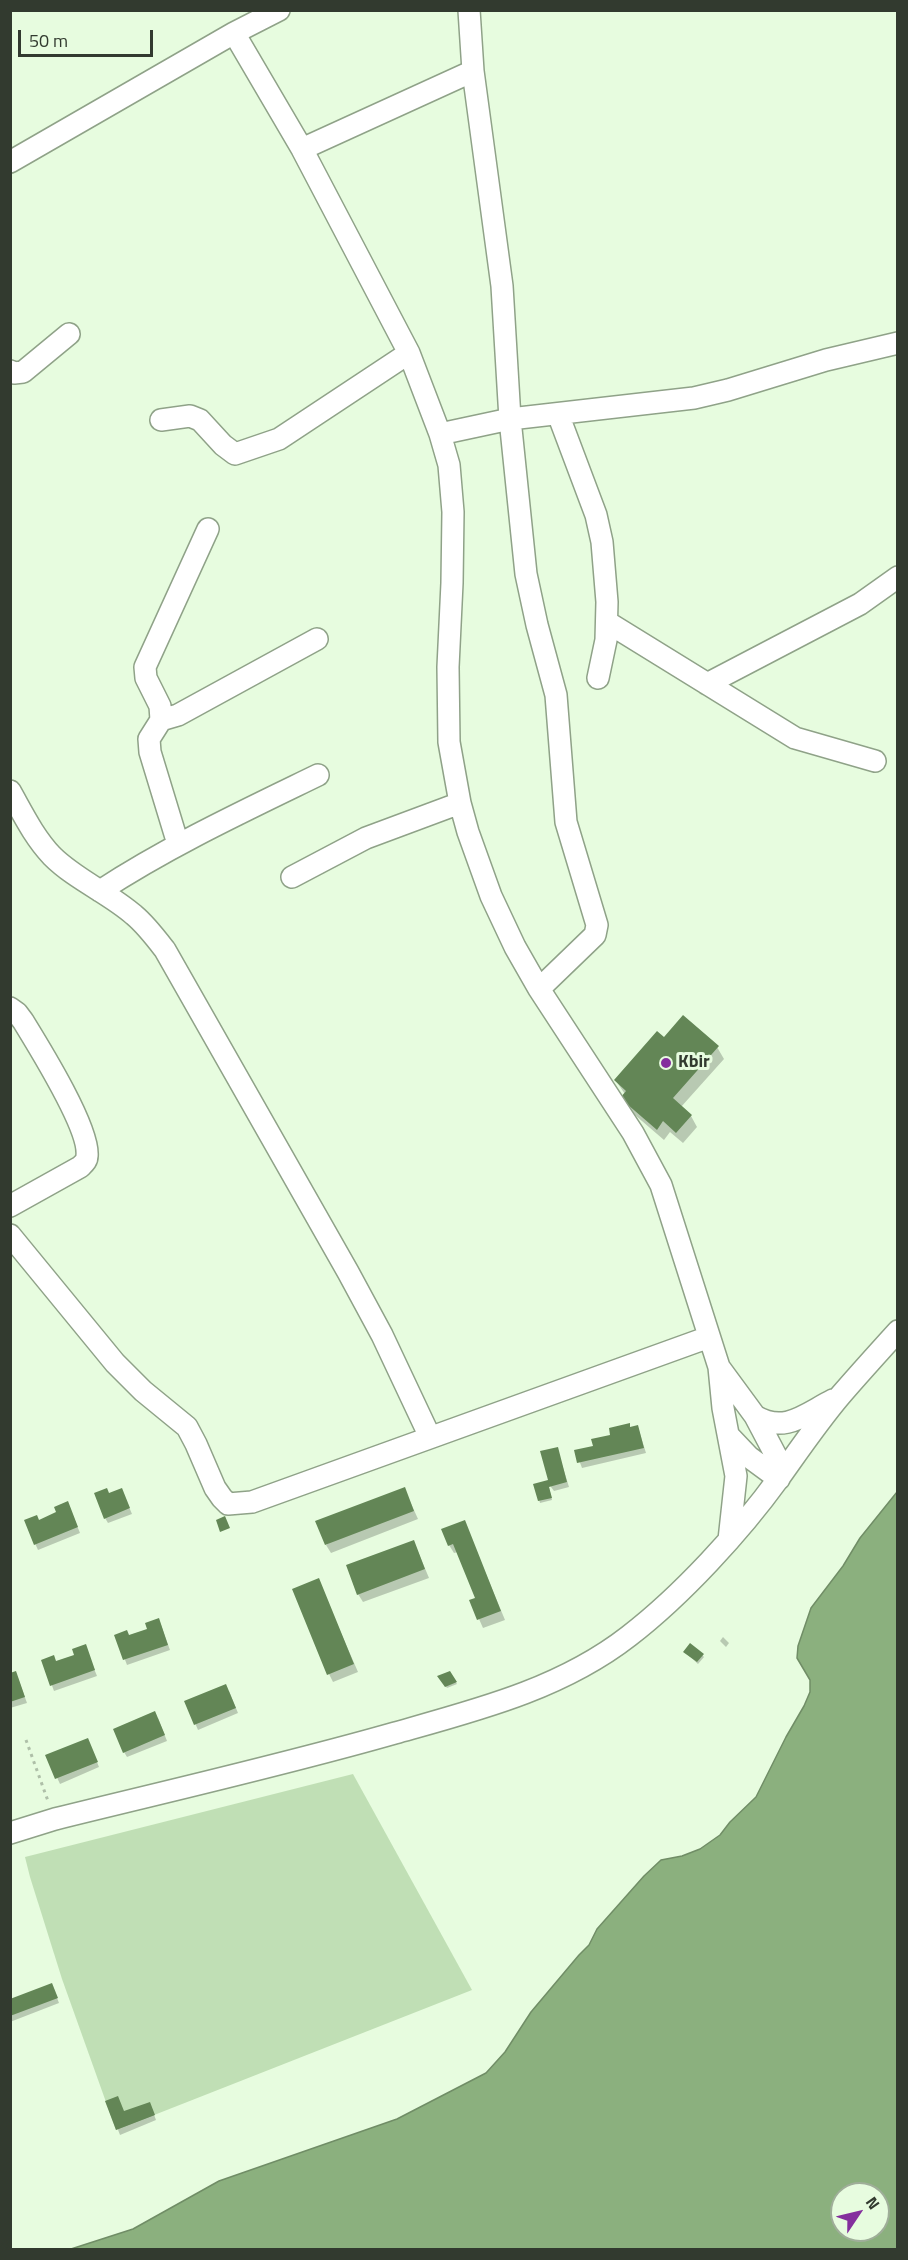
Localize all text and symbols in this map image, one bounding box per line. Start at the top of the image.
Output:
scale bar [21,18,156,56]
text: 50 m [29,27,68,54]
place label: Kbir [678,1052,710,1074]
marker: Kbir [659,1056,673,1070]
north arrow [830,2182,890,2242]
text: N [860,2191,886,2214]

